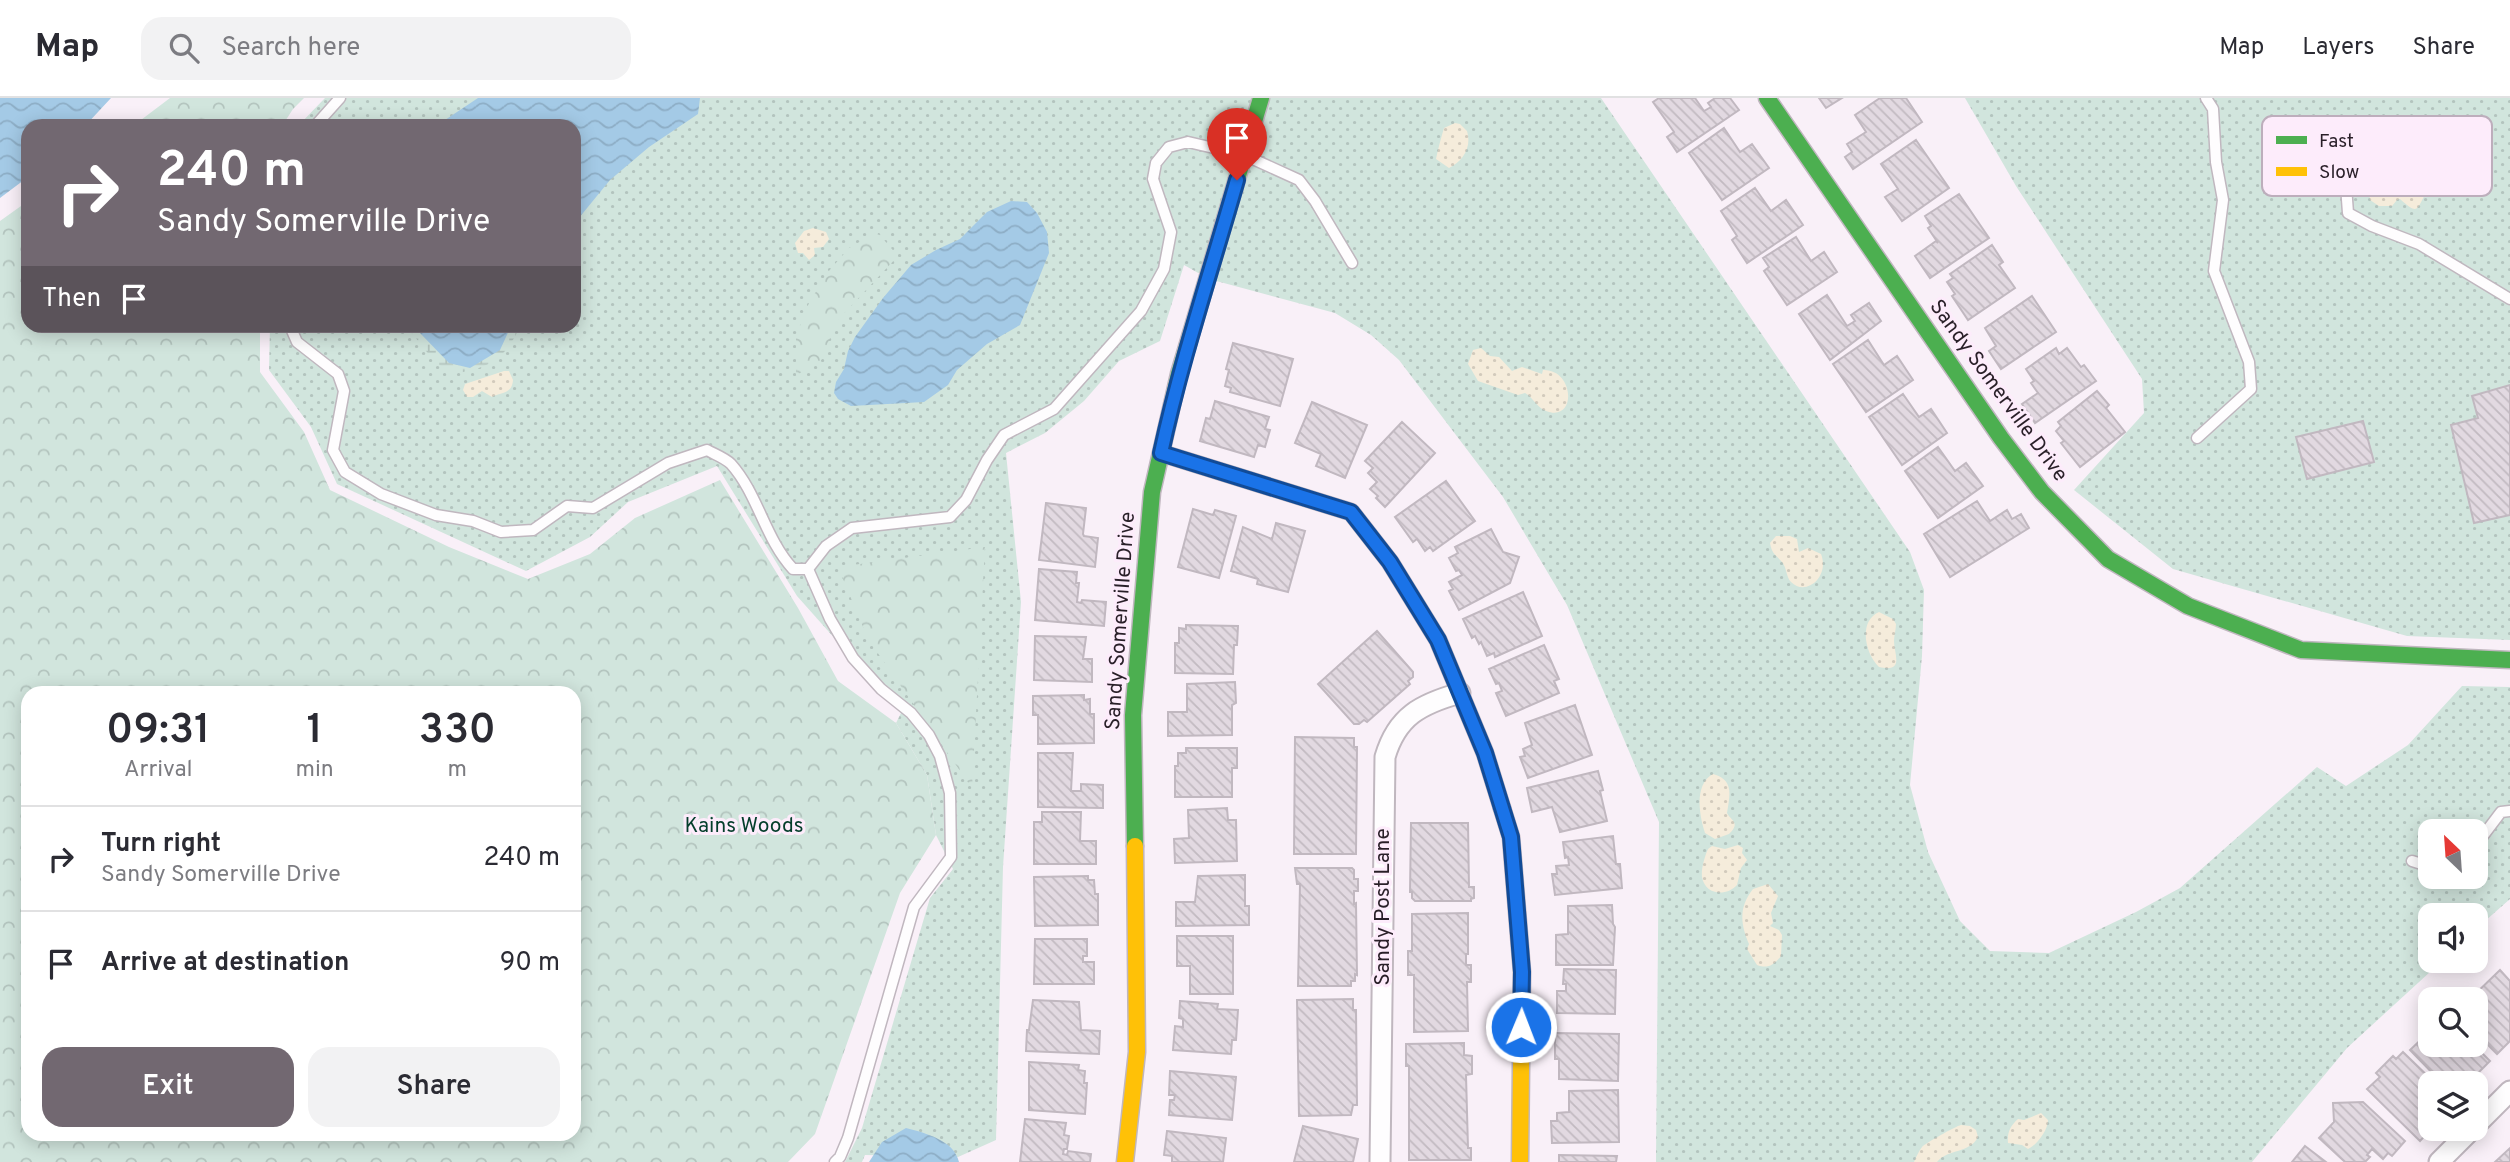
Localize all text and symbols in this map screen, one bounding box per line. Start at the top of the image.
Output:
search box [141,17,631,80]
text: Map [35,27,99,69]
icon: search [165,29,203,67]
text: Search here [221,32,360,65]
text: Map [2219,33,2264,63]
text: Layers [2302,33,2374,63]
text: Share [2412,33,2475,63]
pin [1207,108,1267,180]
legend [2262,116,2492,196]
icon: arrive [1218,119,1256,157]
text: Fast [2319,130,2354,154]
text: 240 m [157,142,306,204]
icon: right [42,147,133,238]
text: Slow [2319,161,2359,185]
text: Sandy Somerville Drive [157,203,490,243]
icon: arrive [115,280,153,318]
text: Then [42,283,101,316]
street label: Sandy Somerville Drive [1923,295,2073,487]
street label: Sandy Somerville Drive [1100,511,1142,731]
text: 09:31 [106,705,210,758]
text: 1 [306,705,323,758]
text: 330 [419,705,496,758]
text: Arrival [124,756,193,785]
text: min [295,756,334,785]
text: m [448,756,467,785]
park label: Kains Woods [684,813,804,840]
north arrow [2418,819,2488,889]
map controls [2418,819,2488,1141]
text: Turn right [101,828,221,861]
street label: Sandy Post Lane [1370,828,1397,986]
icon: right [42,840,80,878]
text: 240 m [483,842,560,875]
text: Sandy Somerville Drive [101,861,341,890]
button: sound [2418,903,2488,973]
icon: arrive [42,945,80,983]
text: Arrive at destination [101,947,349,980]
text: 90 m [500,947,560,980]
button: search [2418,987,2488,1057]
position arrow [1484,990,1558,1064]
button: Exit [42,1047,294,1127]
button: Share [308,1047,560,1127]
button: layers [2418,1071,2488,1141]

